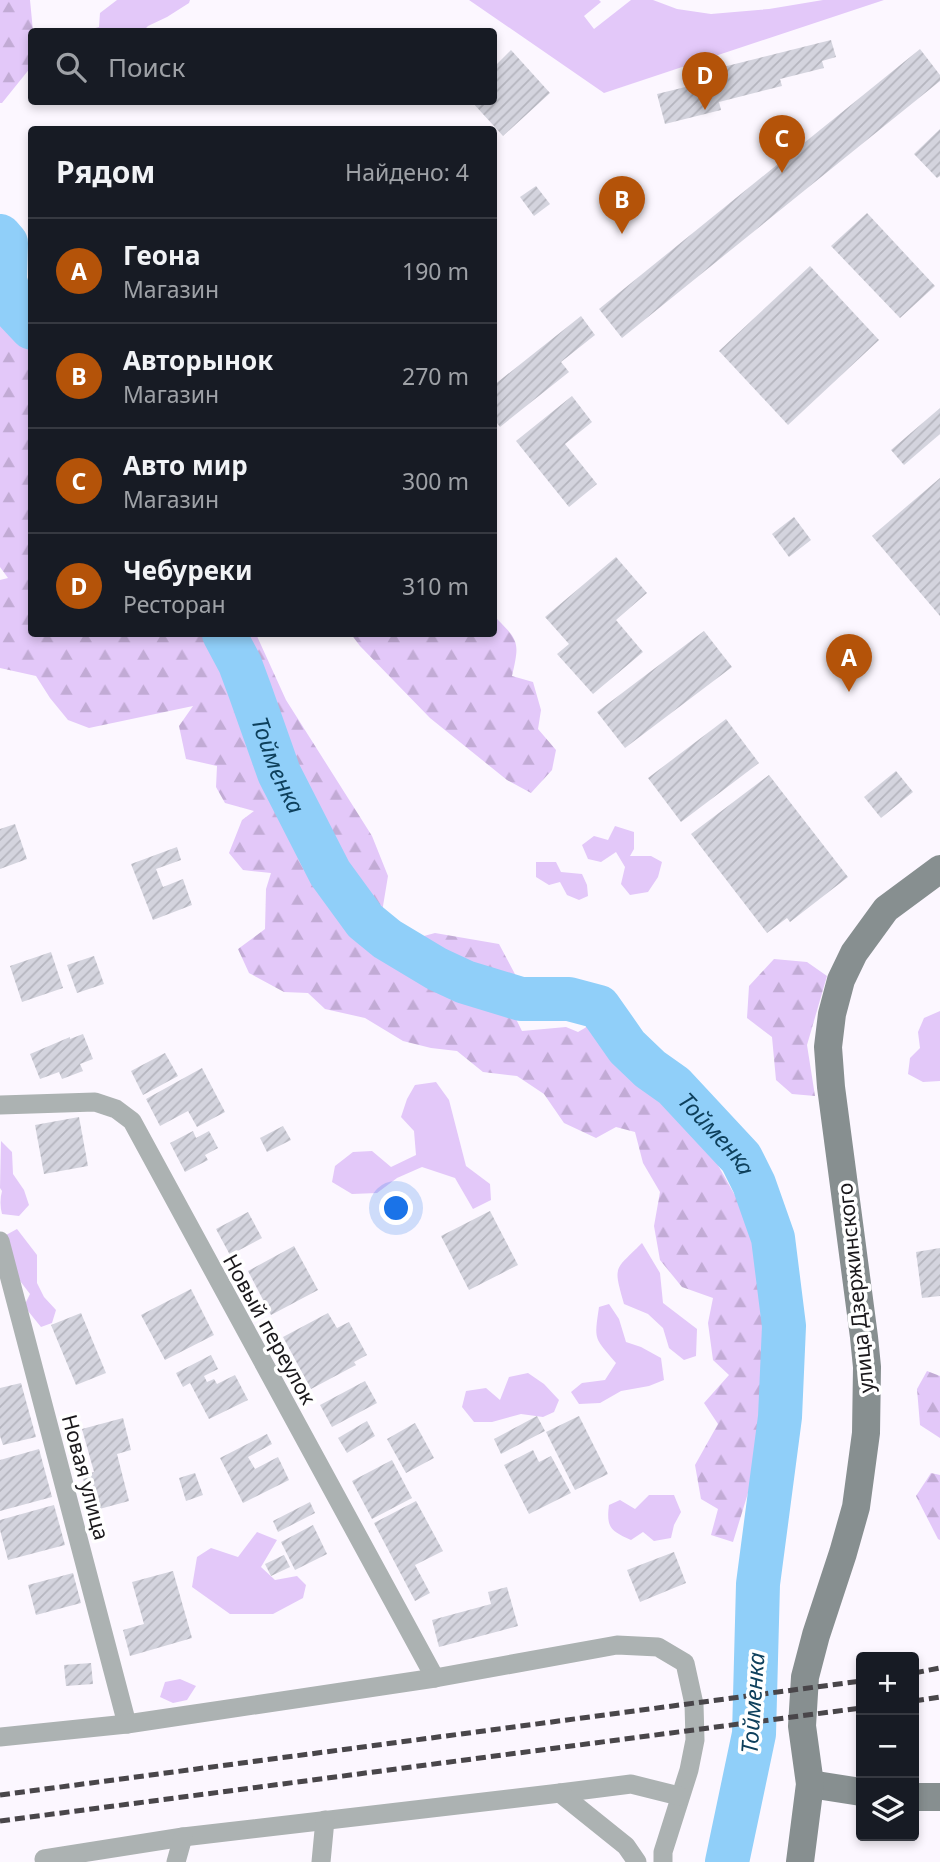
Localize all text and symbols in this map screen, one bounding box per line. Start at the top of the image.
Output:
search box [28,28,497,105]
icon: search [52,48,90,86]
text: Поиск [108,49,185,85]
pin: D [682,52,728,110]
pin: C [759,115,805,173]
text: Рядом [56,151,155,192]
text: Найдено: 4 [345,156,469,188]
pin: B [599,176,645,234]
text: Геона [123,237,200,273]
text: A [71,255,87,287]
text: 190 m [402,255,469,287]
text: Магазин [123,273,219,305]
text: Авторынок [123,342,273,378]
text: B [71,360,87,392]
text: 270 m [402,360,469,392]
text: Магазин [123,378,219,410]
text: Авто мир [123,447,248,483]
text: C [72,465,86,497]
text: 300 m [402,465,469,497]
text: Магазин [123,483,219,515]
text: Чебуреки [123,552,252,588]
text: D [71,570,87,602]
text: 310 m [402,570,469,602]
text: Ресторан [123,588,226,620]
pin: A [826,634,872,692]
water label: Тойменка [244,712,313,819]
water label: Тойменка [671,1085,763,1180]
street label: улица Дзержинского [830,1181,880,1395]
your location [379,1191,413,1225]
street label: Новый переулок [217,1249,323,1409]
street label: Новая улица [56,1411,116,1543]
water label: Тойменка [732,1651,772,1755]
map controls [856,1652,919,1841]
button: + [856,1652,919,1715]
button: − [856,1715,919,1778]
button: layers [856,1778,919,1841]

